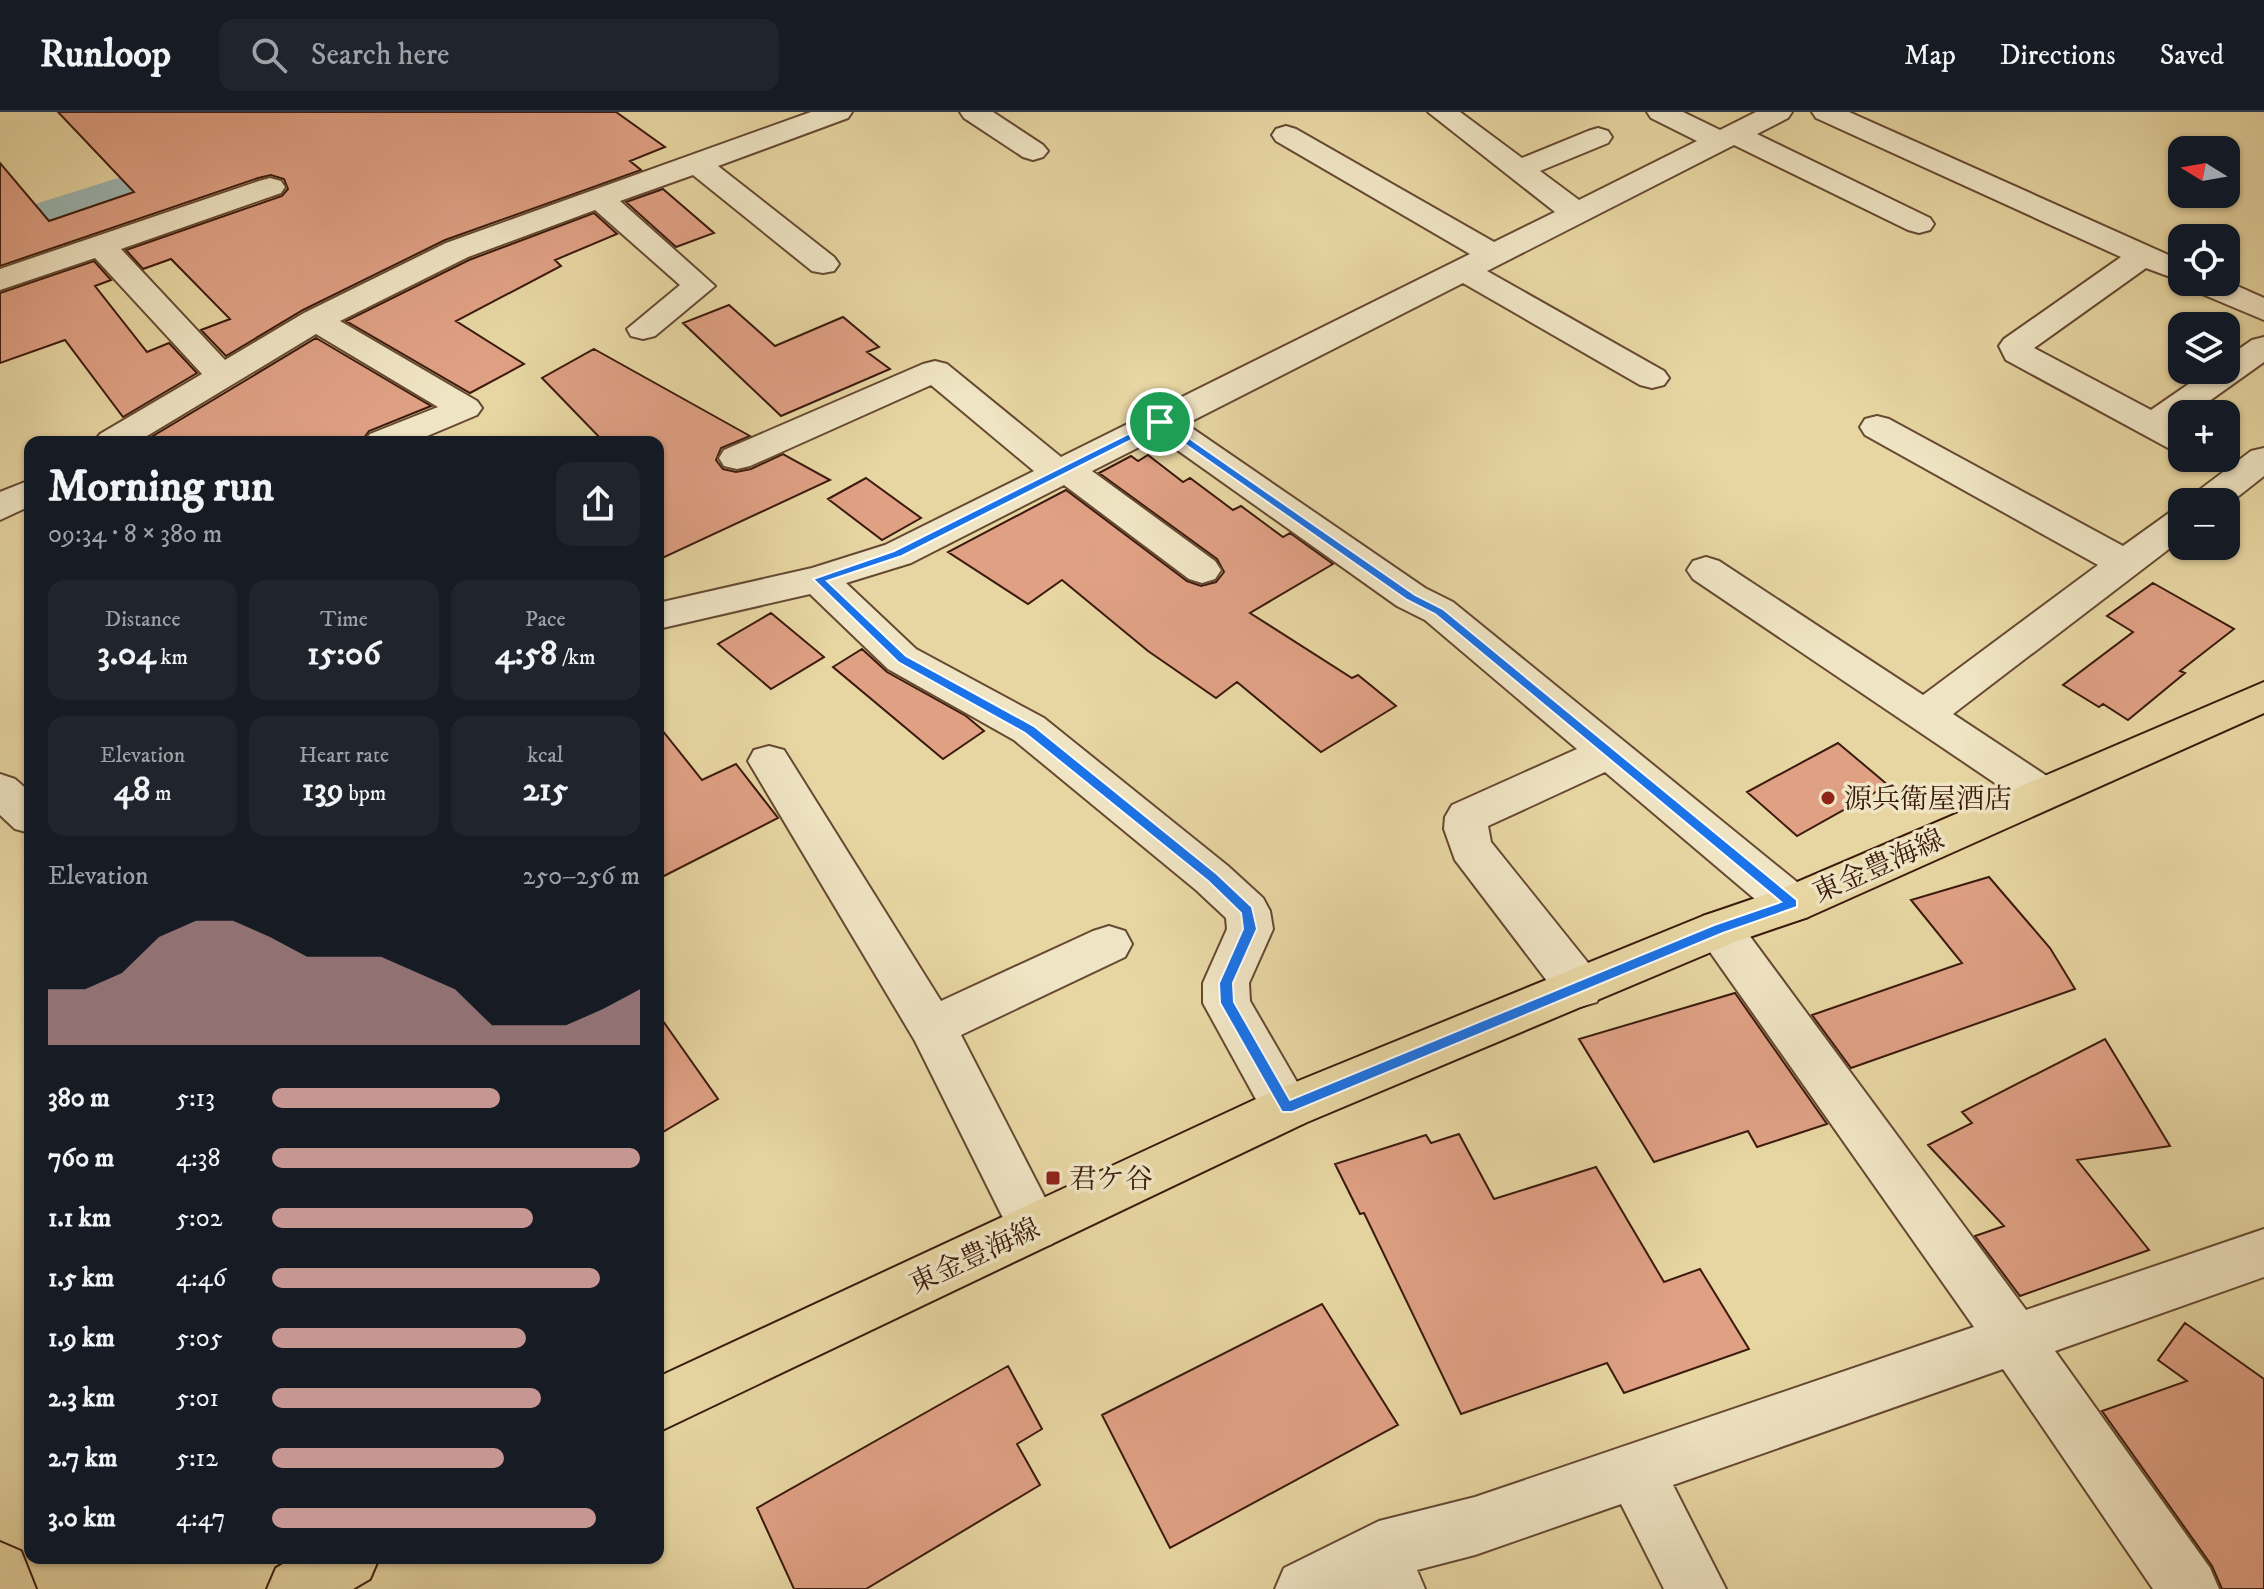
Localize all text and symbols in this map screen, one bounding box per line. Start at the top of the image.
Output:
search box [219,19,779,91]
text: Runloop [40,31,171,79]
icon: search [247,33,291,77]
text: Search here [311,37,449,74]
text: Map [1904,38,1956,73]
text: Directions [2000,38,2116,73]
text: Saved [2160,38,2224,73]
north arrow [2168,136,2240,208]
map controls [2168,136,2240,560]
button: locate [2168,224,2240,296]
button: layers [2168,312,2240,384]
pin [1126,388,1194,456]
icon: arrive [1138,400,1182,444]
button: + [2168,400,2240,472]
text: Morning run [48,460,274,515]
button: share [556,462,640,546]
button: − [2168,488,2240,560]
text: 09:34 · 8 × 380 m [48,518,222,551]
text: Distance [105,606,181,633]
text: Time [320,606,368,633]
text: Pace [525,606,566,633]
text: 3.04 [97,633,156,675]
text: 15:06 [307,633,381,675]
text: 4:58 [495,633,557,675]
text: km [156,644,188,671]
text: /km [557,644,596,671]
text: Elevation [100,742,185,769]
text: Heart rate [299,742,389,769]
text: kcal [527,742,563,769]
text: 48 [114,769,150,811]
text: 139 [302,769,344,811]
text: 215 [522,769,568,811]
text: m [150,780,172,807]
text: bpm [344,780,386,807]
place label: 源兵衛屋酒店 [1844,782,2012,817]
marker: 源兵衛屋酒店 [1819,789,1837,807]
street label: 東金豊海線 [1808,822,1950,911]
text: Elevation [48,860,149,893]
text: 250–256 m [523,860,640,893]
text: 380 m [48,1082,110,1115]
text: 5:13 [176,1082,215,1115]
text: 760 m [48,1142,114,1175]
text: 4:38 [176,1142,220,1175]
place label: 君ケ谷 [1069,1162,1153,1197]
marker: 君ケ谷 [1044,1169,1062,1187]
text: 1.1 km [48,1202,111,1235]
text: 5:02 [176,1202,222,1235]
street label: 東金豊海線 [904,1211,1045,1302]
text: 1.5 km [48,1262,114,1295]
text: 4:46 [176,1262,226,1295]
text: 1.9 km [48,1322,115,1355]
text: 5:05 [176,1322,223,1355]
text: 2.3 km [48,1382,115,1415]
text: 5:01 [176,1382,219,1415]
text: 2.7 km [48,1442,117,1475]
text: 5:12 [176,1442,218,1475]
text: 3.0 km [48,1502,116,1535]
text: 4:47 [176,1502,226,1535]

